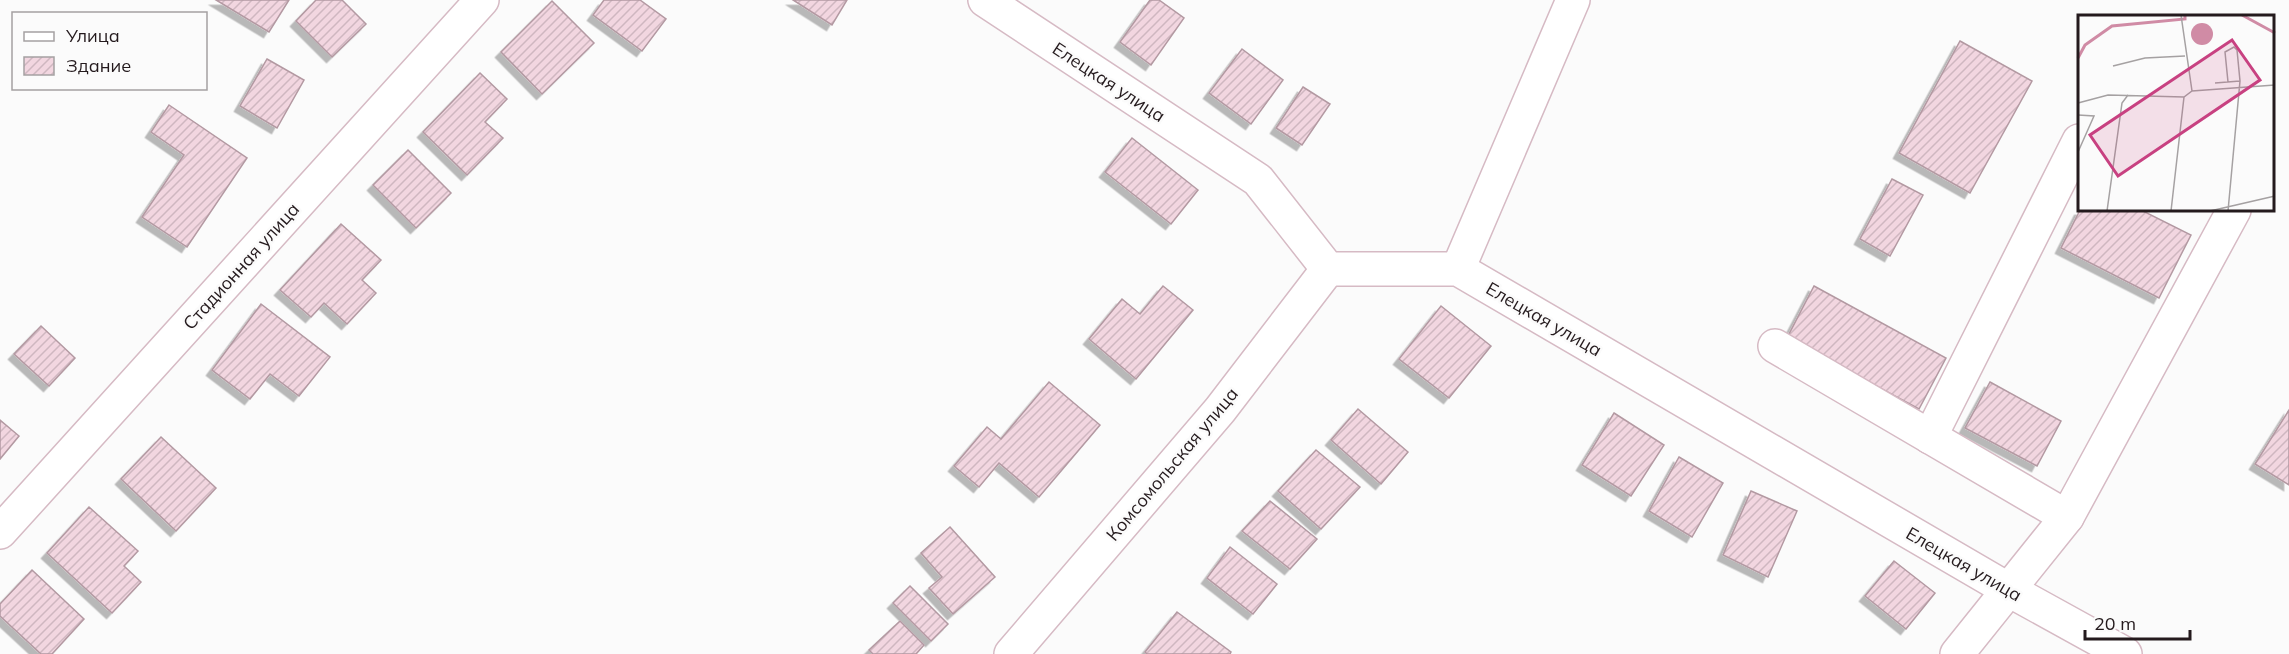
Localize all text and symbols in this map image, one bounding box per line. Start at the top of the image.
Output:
legend [12,12,207,90]
inset map [2078,15,2274,212]
text: Улица [65,24,120,47]
street label: Елецкая улица [1048,37,1170,127]
text: Здание [66,54,131,77]
street label: Стадионная улица [178,198,304,334]
street label: Елецкая улица [1482,277,1606,361]
street label: Комсомольская улица [1101,383,1243,545]
street label: Елецкая улица [1902,522,2026,606]
scale bar [2085,603,2190,641]
text: 20 m [2094,612,2136,635]

